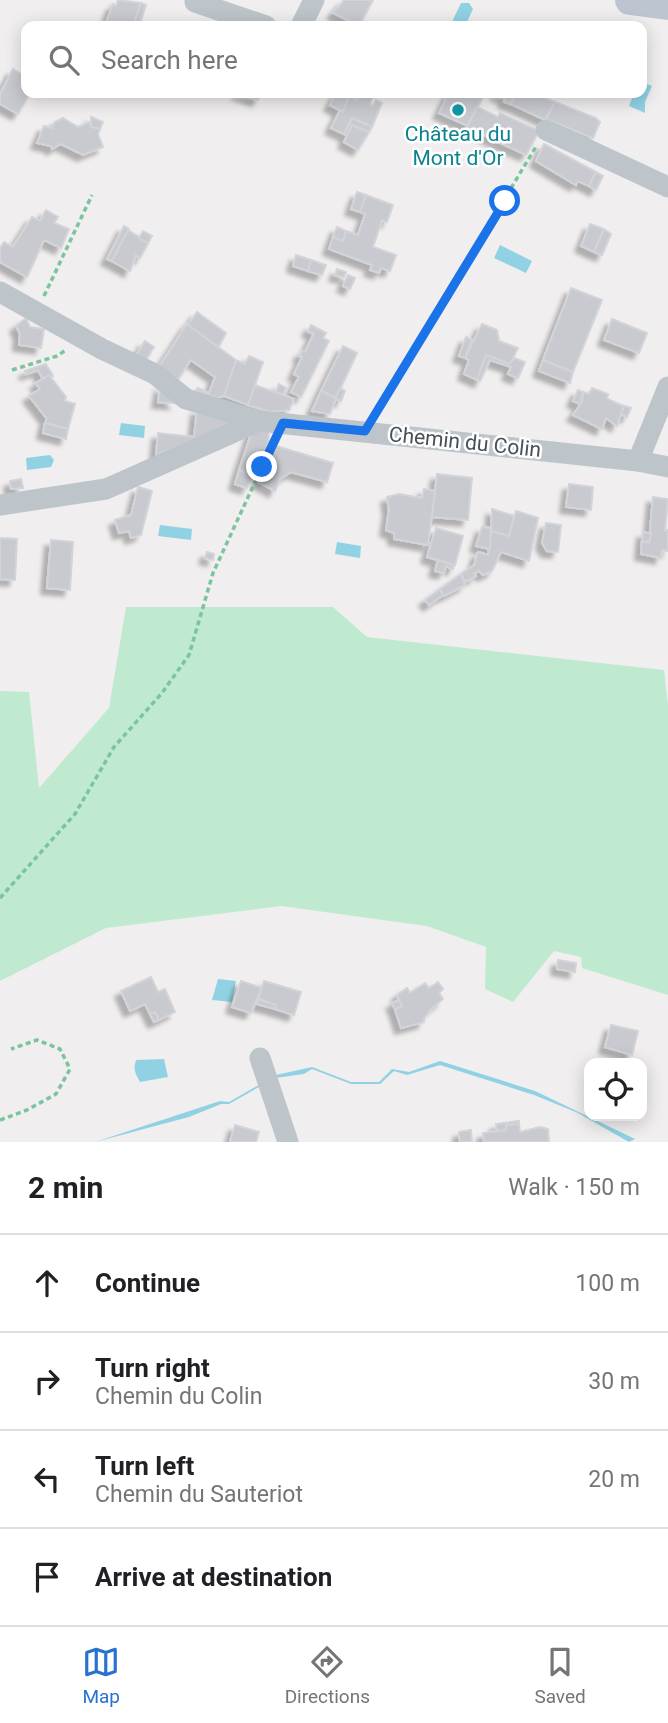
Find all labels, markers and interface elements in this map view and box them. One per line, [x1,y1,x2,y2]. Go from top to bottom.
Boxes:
search box [21,21,647,98]
icon: search [45,41,83,79]
text: Search here [101,45,238,75]
marker: Château du Mont d'Or [450,102,466,118]
place label: Château du Mont d'Or [405,122,511,170]
route start [489,185,520,216]
street label: Chemin du Colin [388,422,542,462]
route end [246,451,277,482]
map controls [584,1058,647,1121]
button: locate [584,1058,647,1121]
text: 2 min [28,1170,103,1205]
text: Walk · 150 m [508,1174,640,1201]
icon: ahead [28,1264,66,1302]
text: Continue [95,1268,200,1298]
text: 100 m [575,1270,640,1297]
text: Turn right [95,1353,210,1383]
icon: right [28,1362,66,1400]
text: 30 m [588,1368,640,1395]
text: Chemin du Colin [95,1383,262,1410]
text: Turn left [95,1451,194,1481]
icon: left [28,1460,66,1498]
text: 20 m [588,1466,640,1493]
text: Chemin du Sauteriot [95,1481,303,1508]
icon: arrive [28,1558,66,1596]
text: Arrive at destination [95,1562,332,1592]
tab: Map [82,1643,120,1708]
tab: Directions [285,1643,370,1708]
tab: Saved [534,1643,586,1708]

